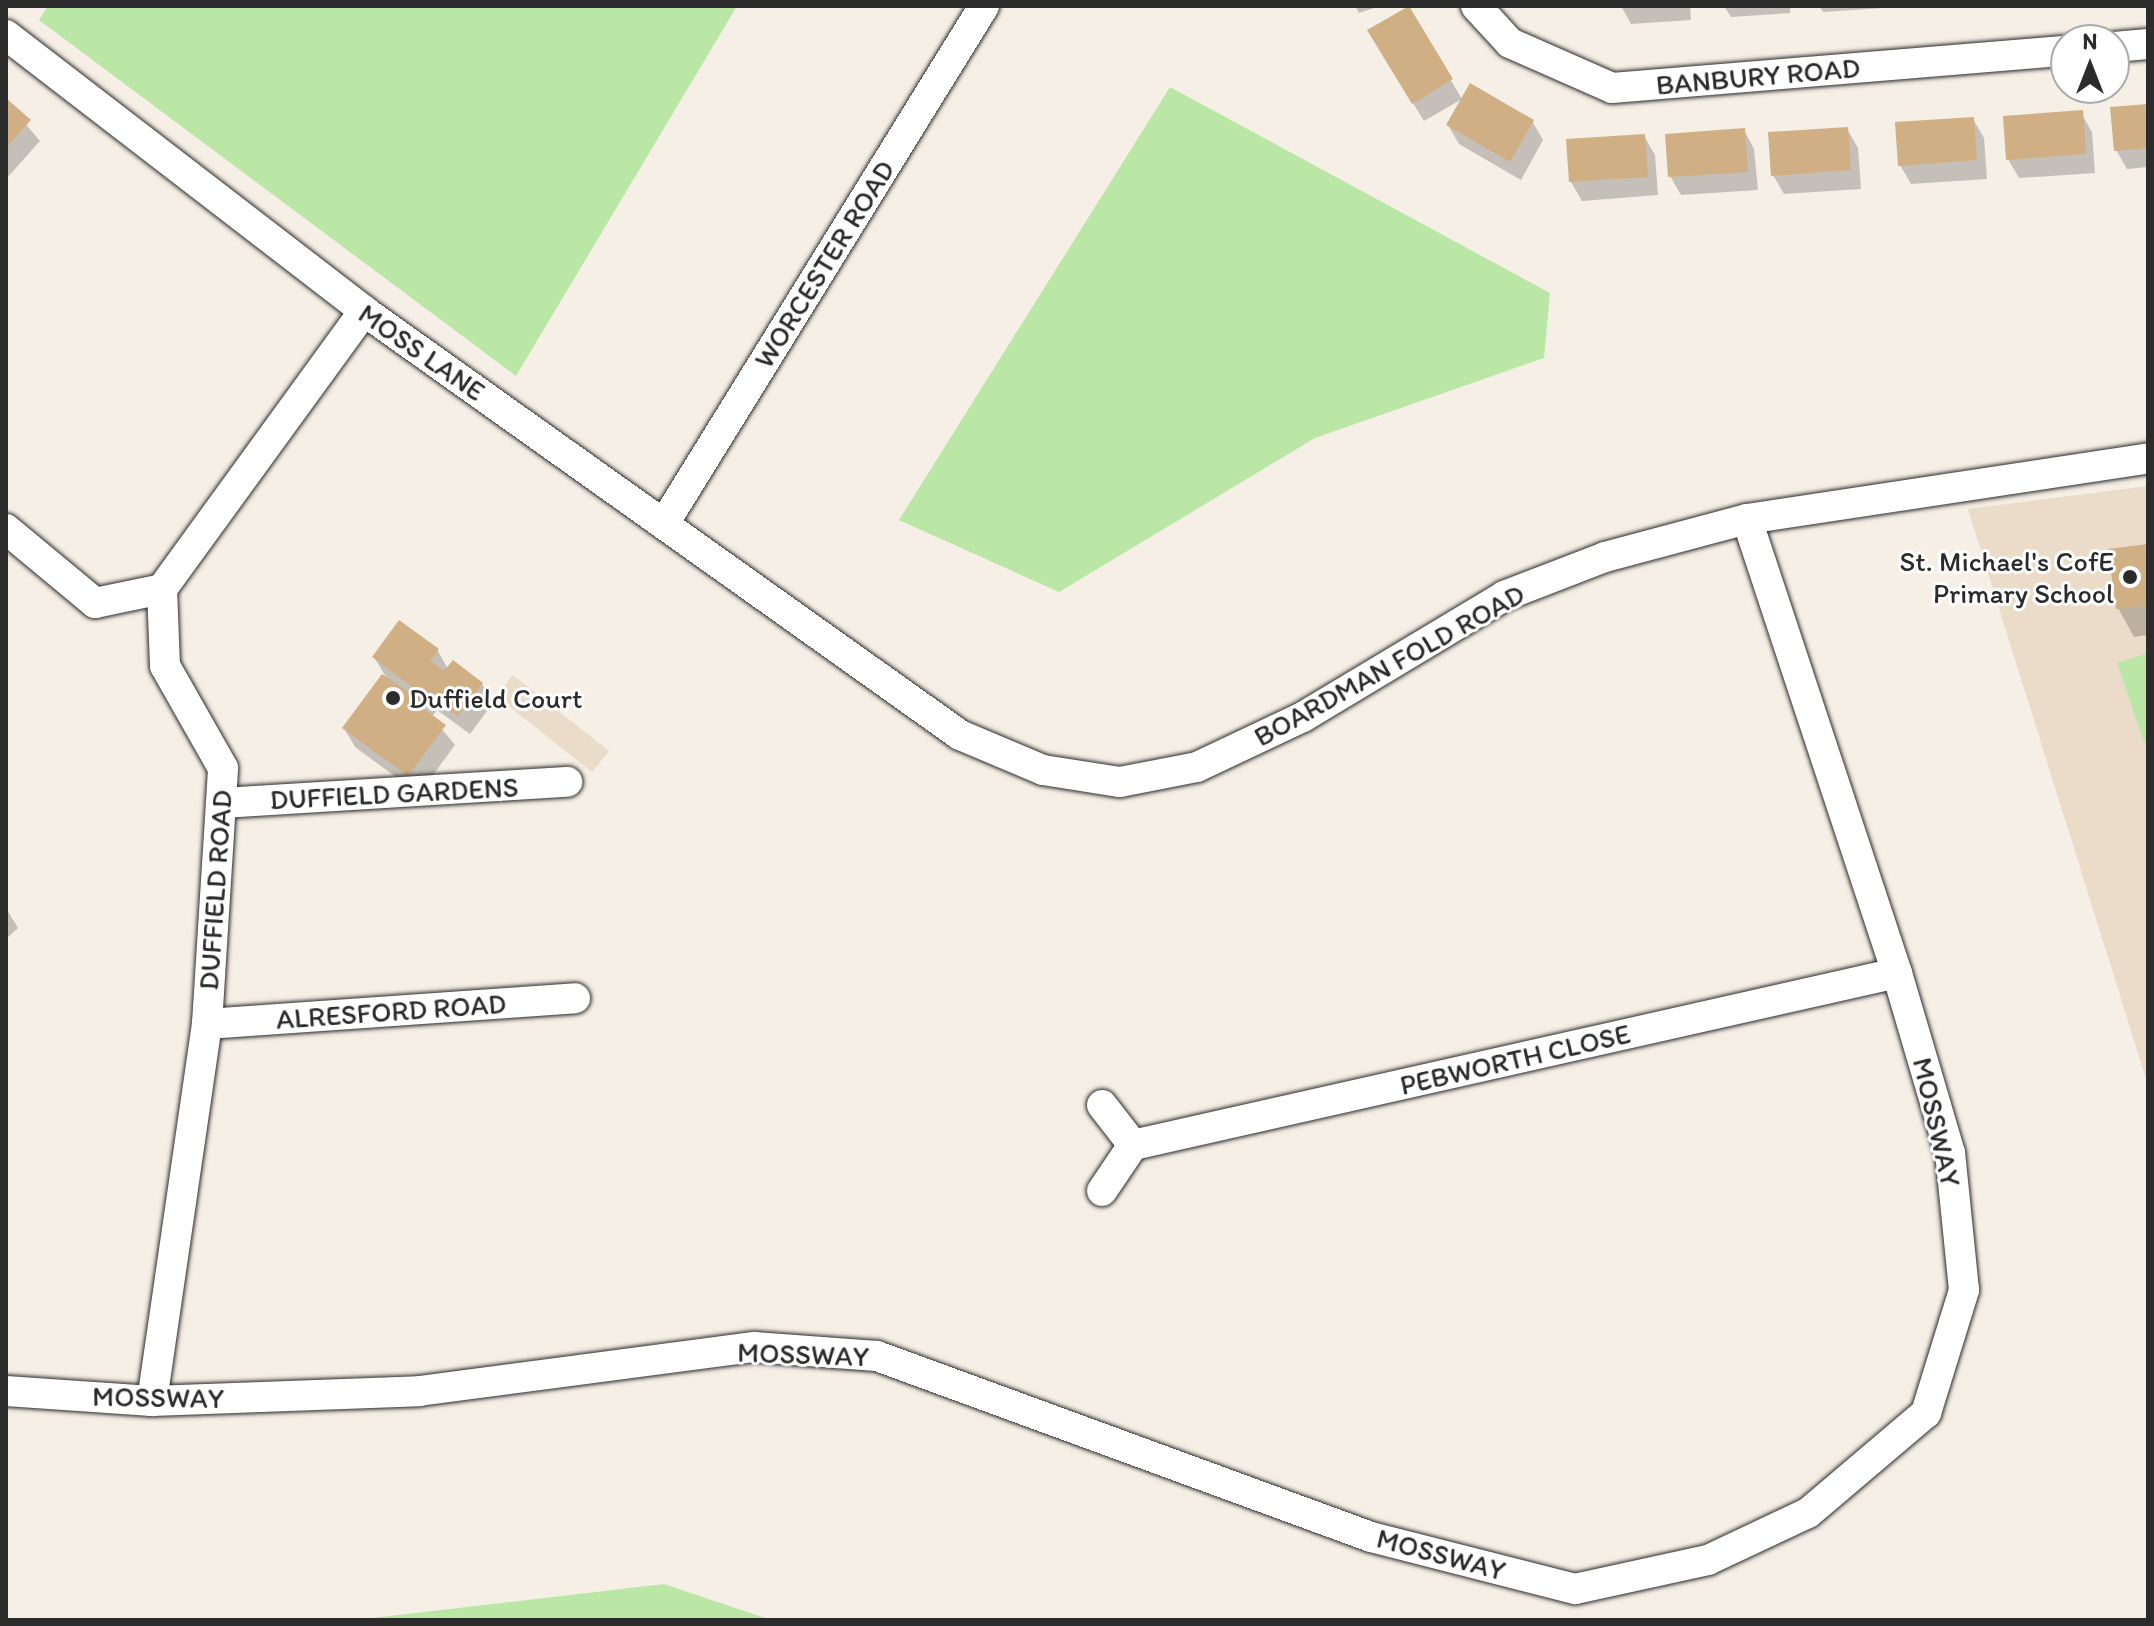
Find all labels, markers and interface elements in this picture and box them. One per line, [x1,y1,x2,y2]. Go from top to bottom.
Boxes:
north arrow [2050,24,2130,104]
text: N [2083,28,2097,55]
street label: BANBURY ROAD [1655,50,1861,102]
street label: WORCESTER ROAD [747,154,901,374]
street label: MOSS LANE [352,296,492,408]
place label: St. Michael's CofE Primary School [1900,544,2114,610]
marker: St. Michael's CofE Primary School [2121,568,2139,586]
street label: BOARDMAN FOLD ROAD [1248,577,1530,753]
place label: Duffield Court [409,681,582,715]
marker: Duffield Court [384,689,402,707]
street label: DUFFIELD GARDENS [268,770,520,816]
street label: DUFFIELD ROAD [191,789,239,991]
street label: ALRESFORD ROAD [275,986,507,1036]
street label: PEBWORTH CLOSE [1397,1016,1633,1102]
street label: MOSSWAY [1906,1054,1968,1190]
street label: MOSSWAY [737,1335,869,1373]
street label: MOSSWAY [92,1379,224,1415]
street label: MOSSWAY [1373,1521,1509,1587]

